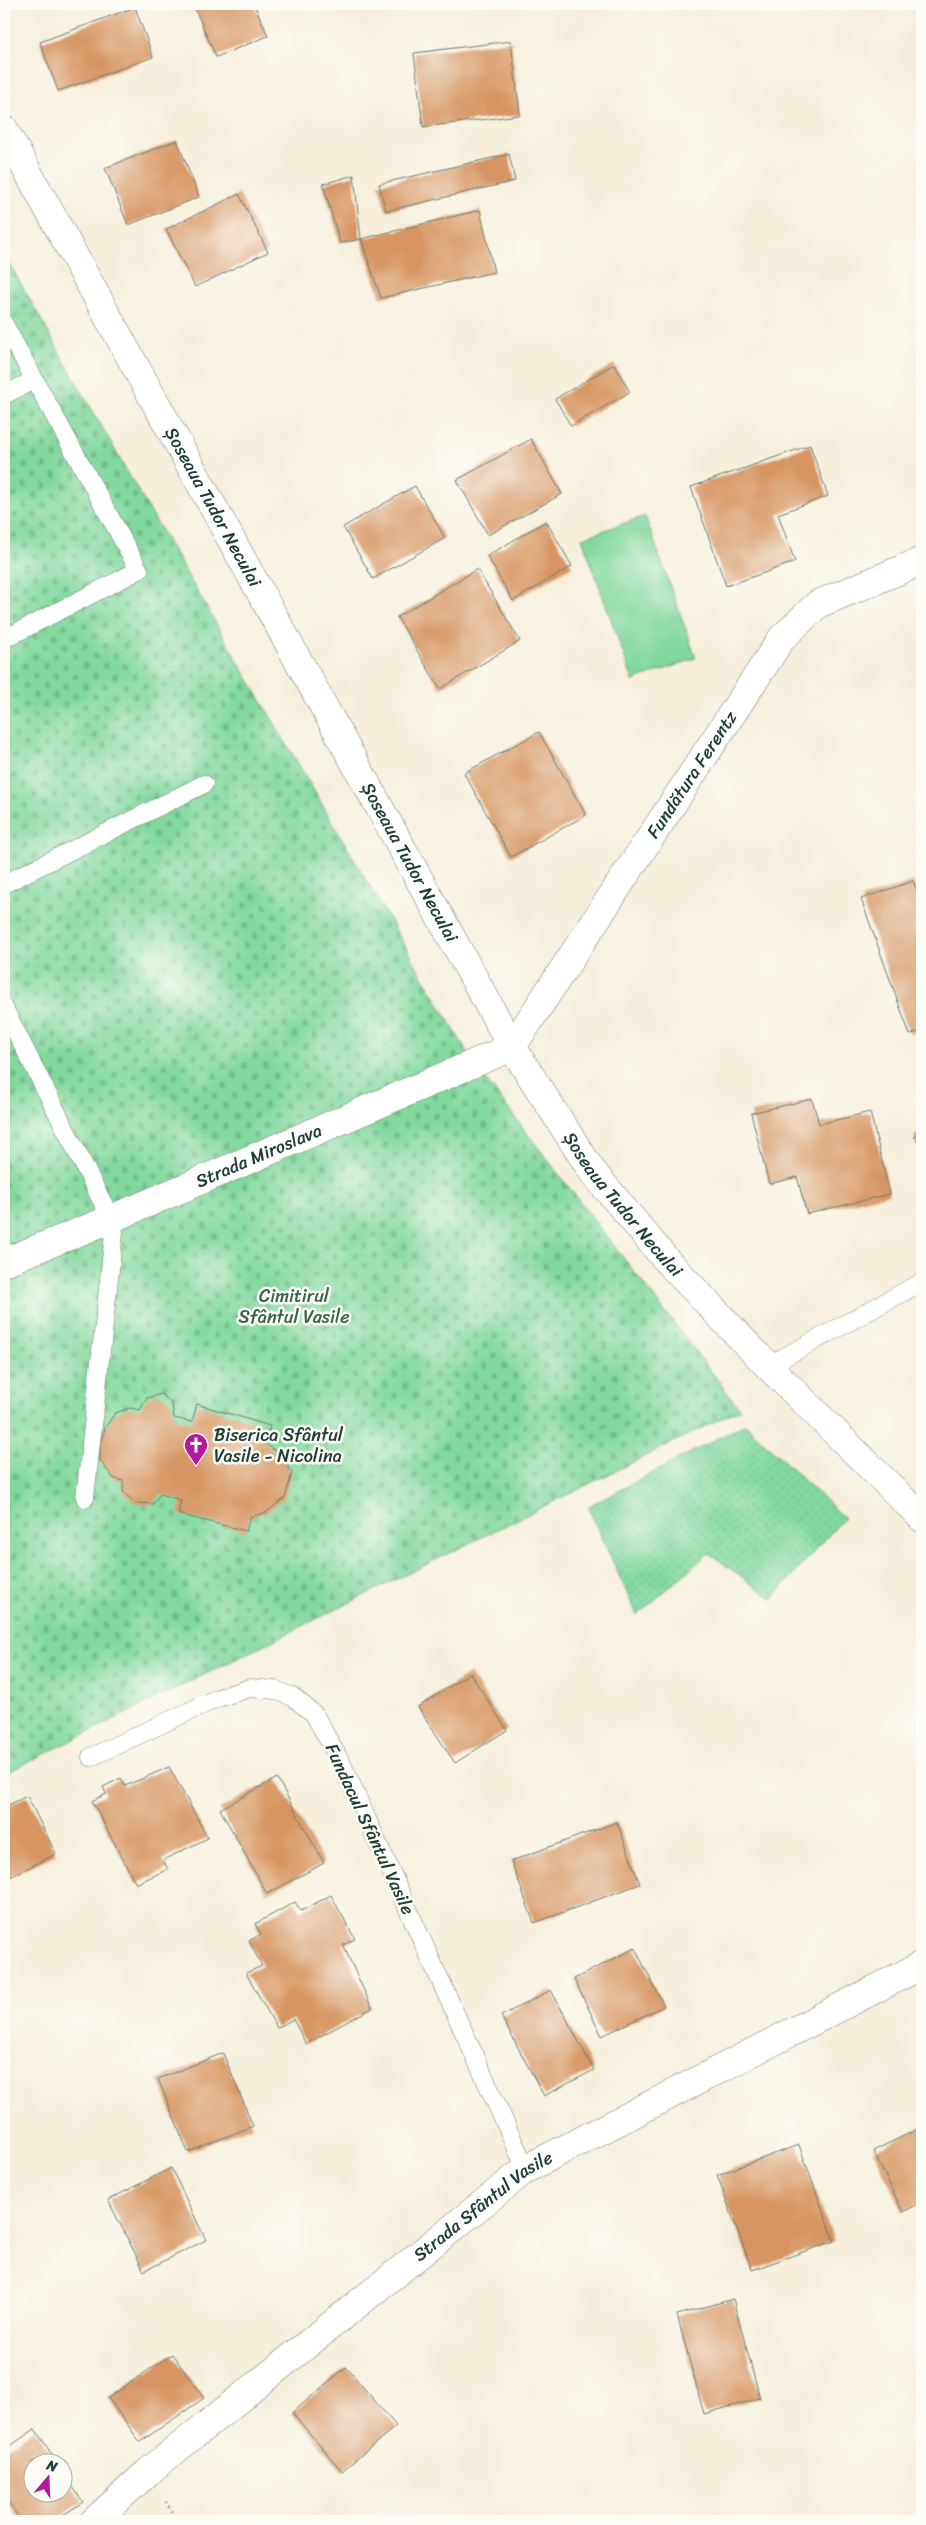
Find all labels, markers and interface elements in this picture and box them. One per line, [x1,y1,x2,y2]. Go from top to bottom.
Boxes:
street label: Șoseaua Tudor Neculai [156,421,271,594]
street label: Fundătura Ferentz [638,704,746,845]
street label: Șoseaua Tudor Neculai [352,776,468,949]
street label: Strada Miroslava [190,1114,327,1197]
street label: Șoseaua Tudor Neculai [555,1125,691,1285]
park label: Cimitirul Sfântul Vasile [239,1280,349,1333]
place label: Biserica Sfântul Vasile - Nicolina [214,1419,344,1472]
church icon: Biserica Sfântul Vasile - Nicolina [183,1432,209,1466]
street label: Fundacul Sfântul Vasile [316,1738,424,1920]
street label: Strada Sfântul Vasile [406,2142,559,2270]
north arrow [22,2452,72,2502]
text: N [42,2452,61,2480]

